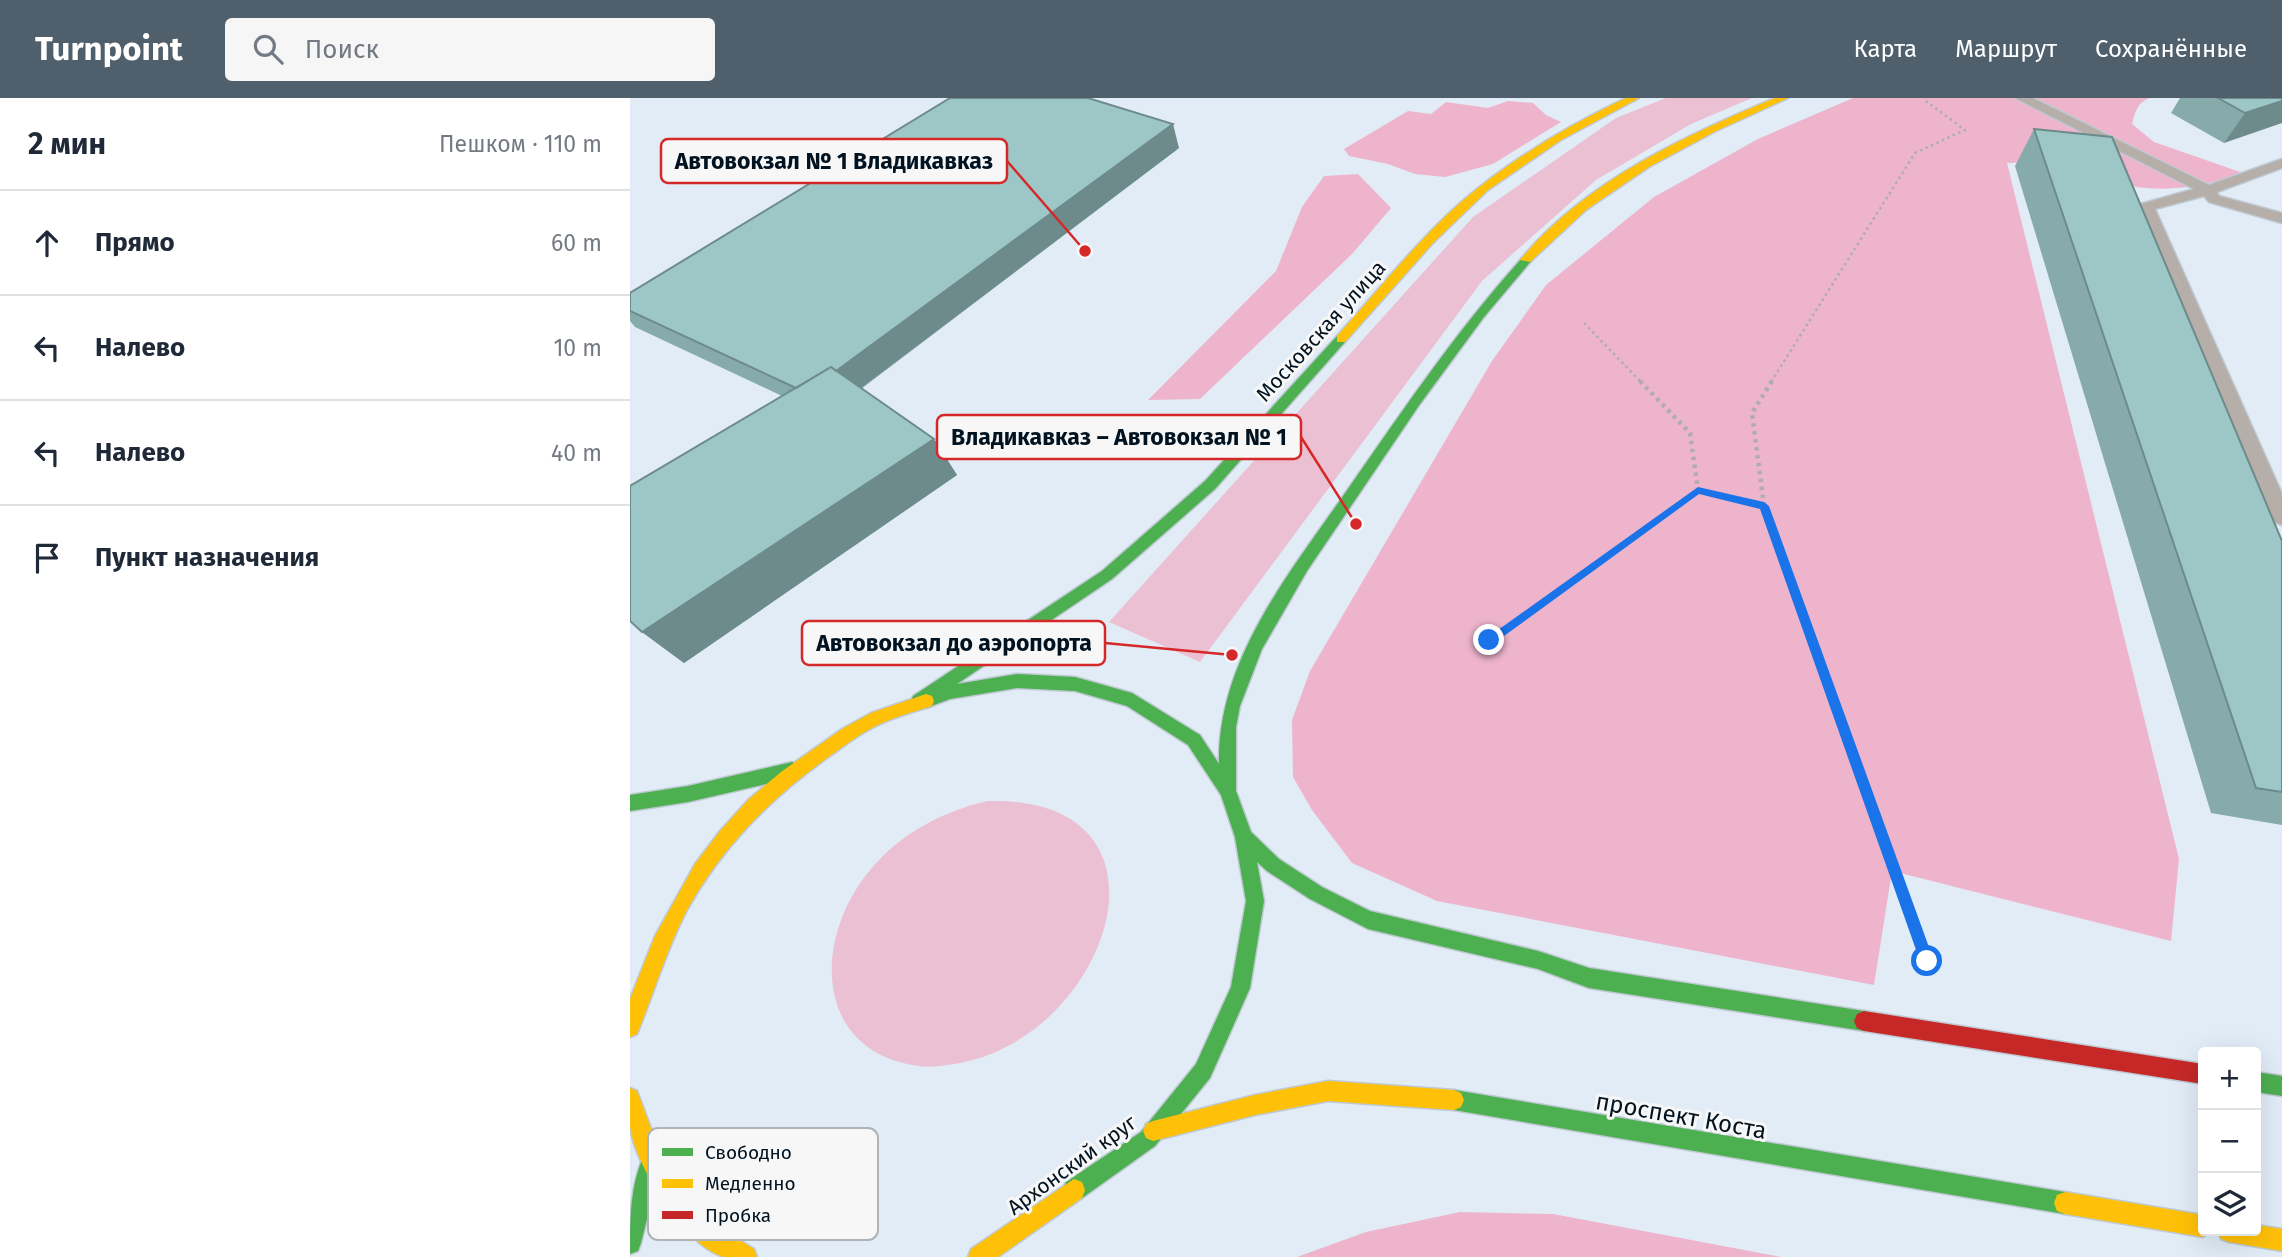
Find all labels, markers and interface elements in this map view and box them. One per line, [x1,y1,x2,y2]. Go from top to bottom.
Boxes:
search box [225,18,715,81]
text: Turnpoint [35,29,183,69]
icon: search [249,30,287,68]
text: Поиск [305,34,379,65]
text: Карта [1854,35,1917,63]
text: Маршрут [1955,35,2057,63]
text: Сохранённые [2095,35,2247,63]
text: 2 мин [28,126,106,162]
text: Пешком · 110 m [439,130,602,158]
callout: Автовокзал № 1 Владикавказ [661,139,1007,183]
text: Автовокзал № 1 Владикавказ [674,147,993,175]
icon: ahead [28,224,66,262]
text: Прямо [95,227,175,258]
text: 60 m [551,229,602,257]
street label: Московская улица [1251,255,1391,407]
icon: left [28,329,66,367]
text: Налево [95,332,185,363]
text: 10 m [553,334,602,362]
callout: Владикавказ – Автовокзал № 1 [937,415,1301,459]
text: Владикавказ – Автовокзал № 1 [951,423,1287,451]
icon: left [28,434,66,472]
text: Налево [95,437,185,468]
text: 40 m [551,439,602,467]
icon: arrive [28,539,66,577]
text: Пункт назначения [95,542,319,573]
callout: Автовокзал до аэропорта [802,621,1105,665]
route end [1473,624,1504,655]
text: Автовокзал до аэропорта [815,629,1092,657]
route start [1911,945,1942,976]
map controls [2198,1047,2261,1236]
button: + [2198,1047,2261,1110]
street label: проспект Коста [1593,1087,1769,1145]
street label: Архонский круг [1002,1109,1142,1221]
button: − [2198,1110,2261,1173]
legend [648,1128,878,1240]
text: Свободно [705,1141,792,1164]
text: Медленно [705,1172,796,1195]
button: layers [2198,1173,2261,1236]
text: Пробка [705,1204,771,1227]

